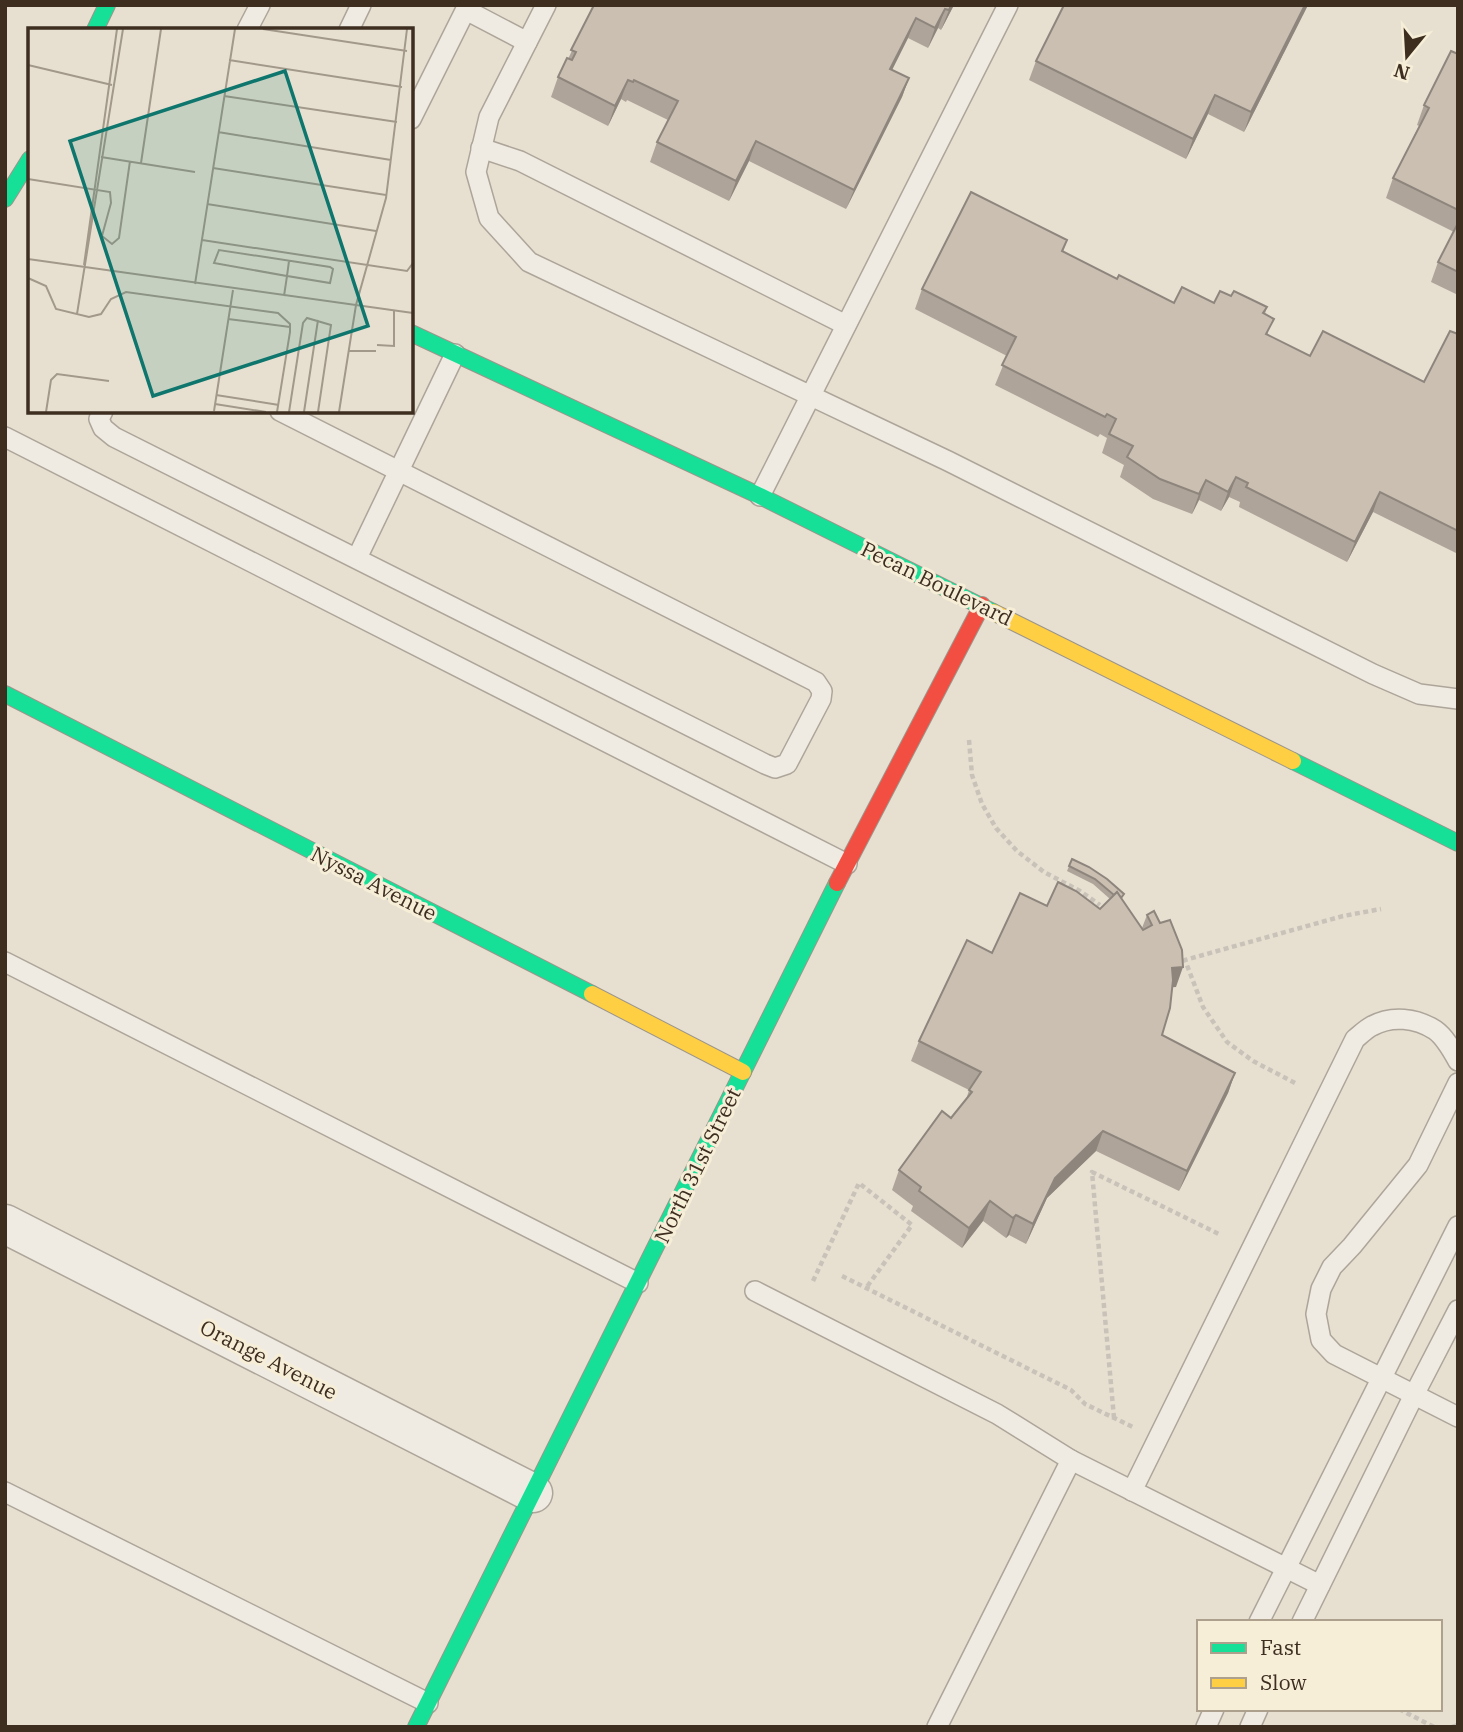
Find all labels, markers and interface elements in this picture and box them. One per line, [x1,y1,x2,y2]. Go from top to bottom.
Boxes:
north arrow [1372,21,1442,91]
inset map [28,28,413,413]
text: N [1391,58,1413,86]
street label: Pecan Boulevard [857,534,1018,632]
street label: Nyssa Avenue [306,839,442,927]
street label: North 31st Street [647,1083,747,1247]
street label: Orange Avenue [196,1312,342,1406]
legend [1197,1620,1442,1711]
text: Fast [1260,1633,1301,1661]
text: Slow [1260,1668,1307,1696]

